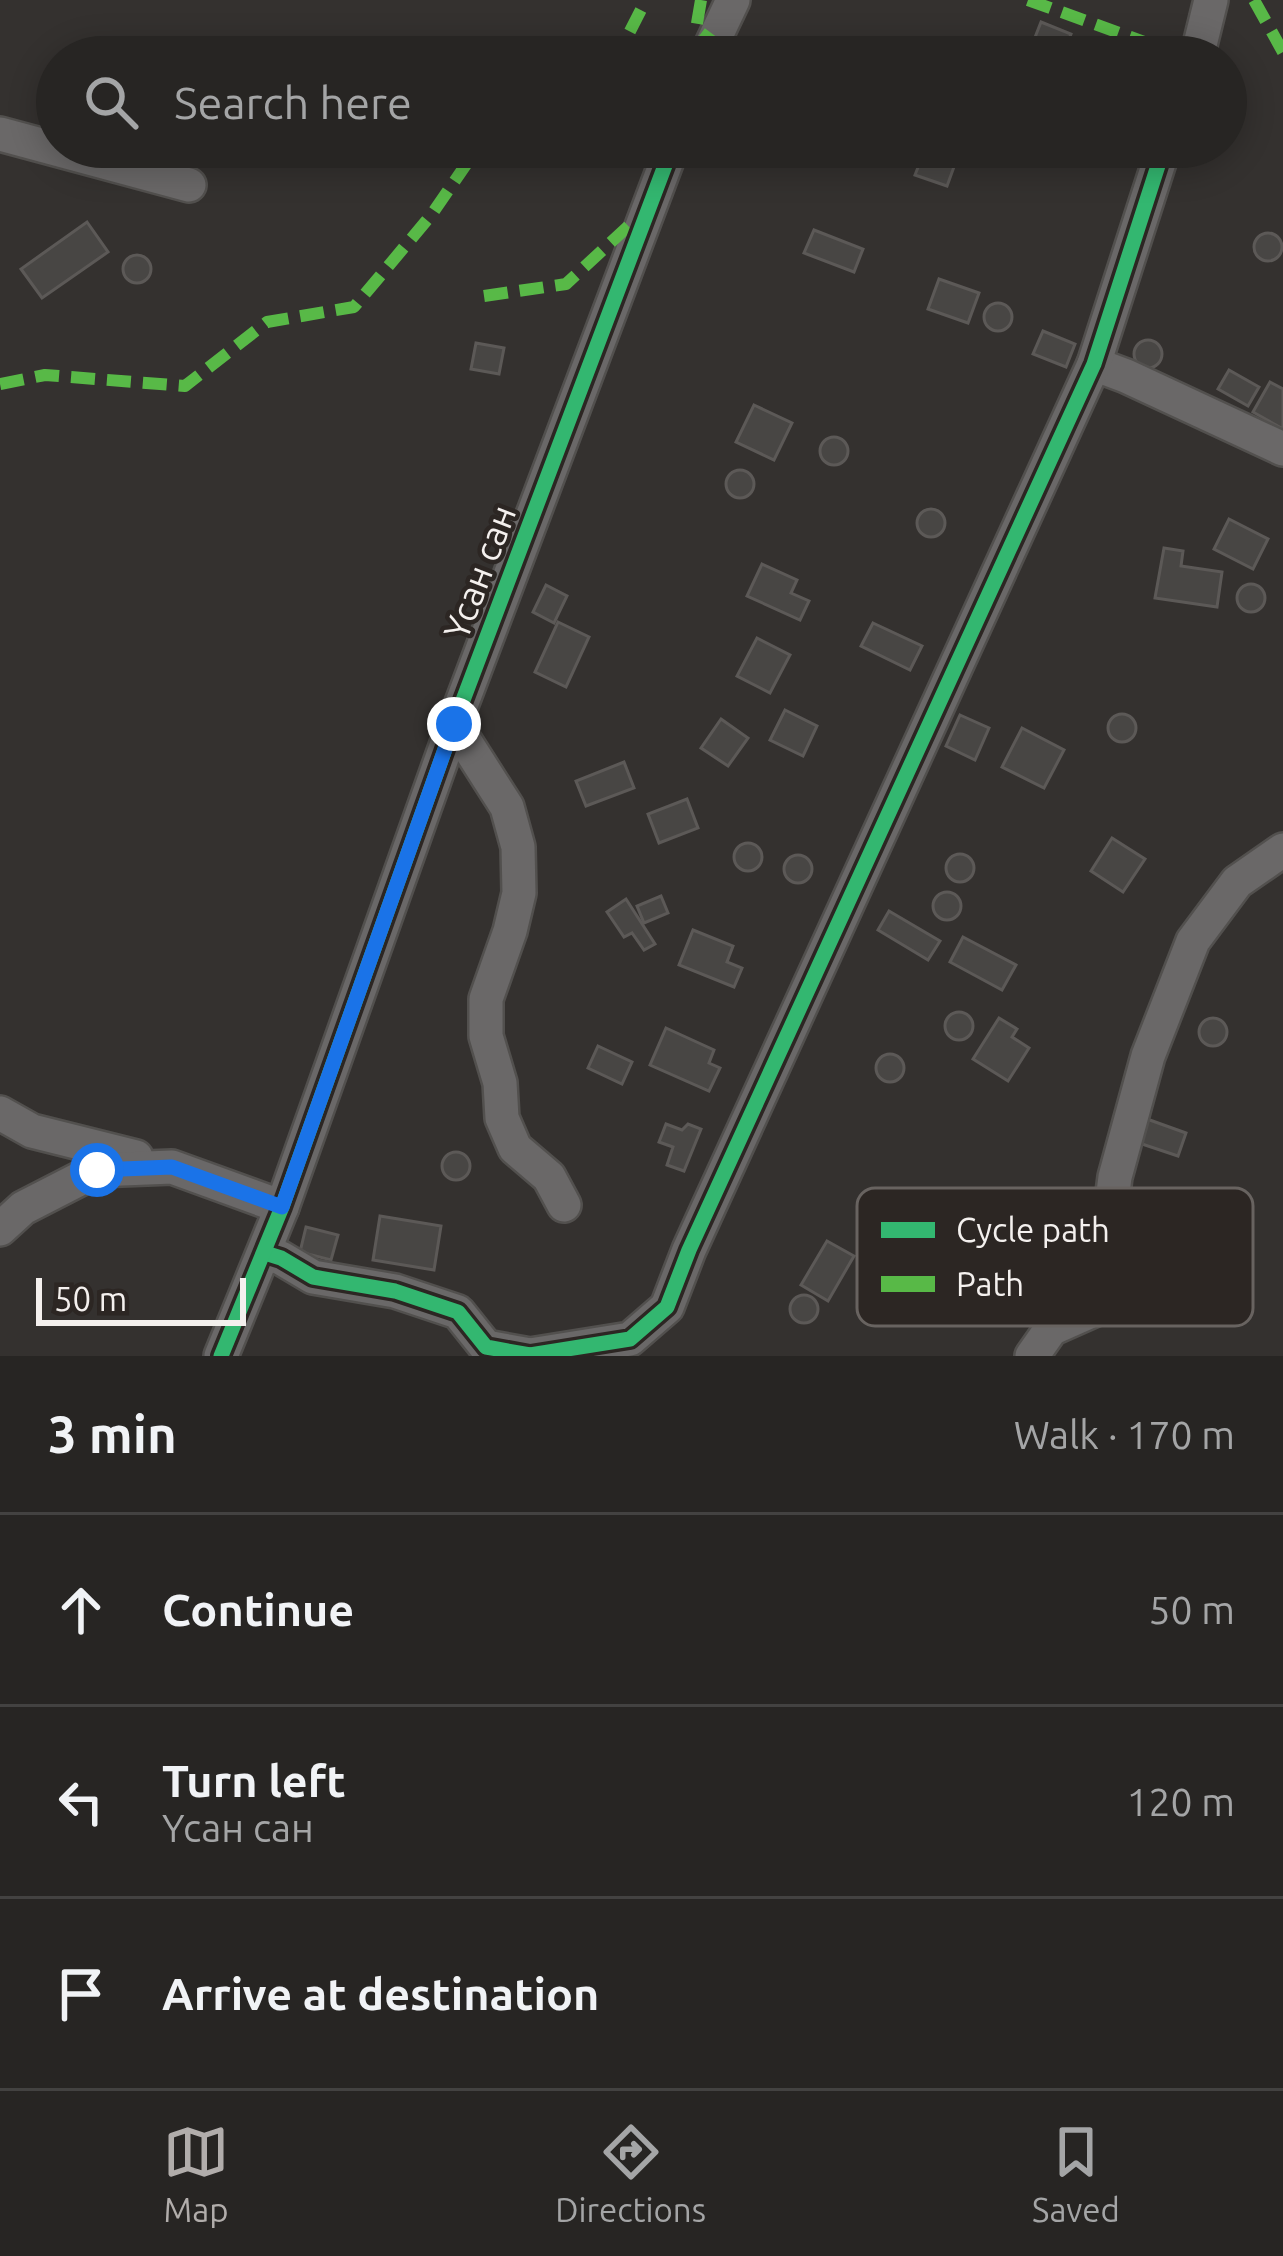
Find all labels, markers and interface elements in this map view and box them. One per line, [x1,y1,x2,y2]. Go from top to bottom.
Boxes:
search box [36,36,1247,168]
icon: search [78,69,144,135]
text: Search here [174,77,412,128]
street label: Үсан сан [435,499,523,645]
route end [427,697,481,751]
route start [70,1143,124,1197]
legend [857,1188,1253,1326]
text: Cycle path [956,1211,1110,1248]
text: Path [956,1265,1024,1302]
scale bar [36,1272,246,1325]
text: 50 m [54,1280,127,1317]
text: 3 min [48,1405,177,1463]
text: Walk · 170 m [1014,1413,1235,1456]
icon: ahead [48,1577,114,1643]
text: Continue [162,1584,354,1635]
text: 50 m [1148,1588,1235,1631]
text: Turn left [162,1755,346,1806]
icon: left [48,1769,114,1835]
text: 120 m [1126,1780,1235,1823]
text: Үсан сан [162,1806,314,1849]
icon: arrive [48,1961,114,2027]
text: Arrive at destination [162,1968,599,2019]
tab: Map [163,2119,229,2228]
tab: Directions [555,2119,706,2228]
tab: Saved [1032,2119,1120,2228]

